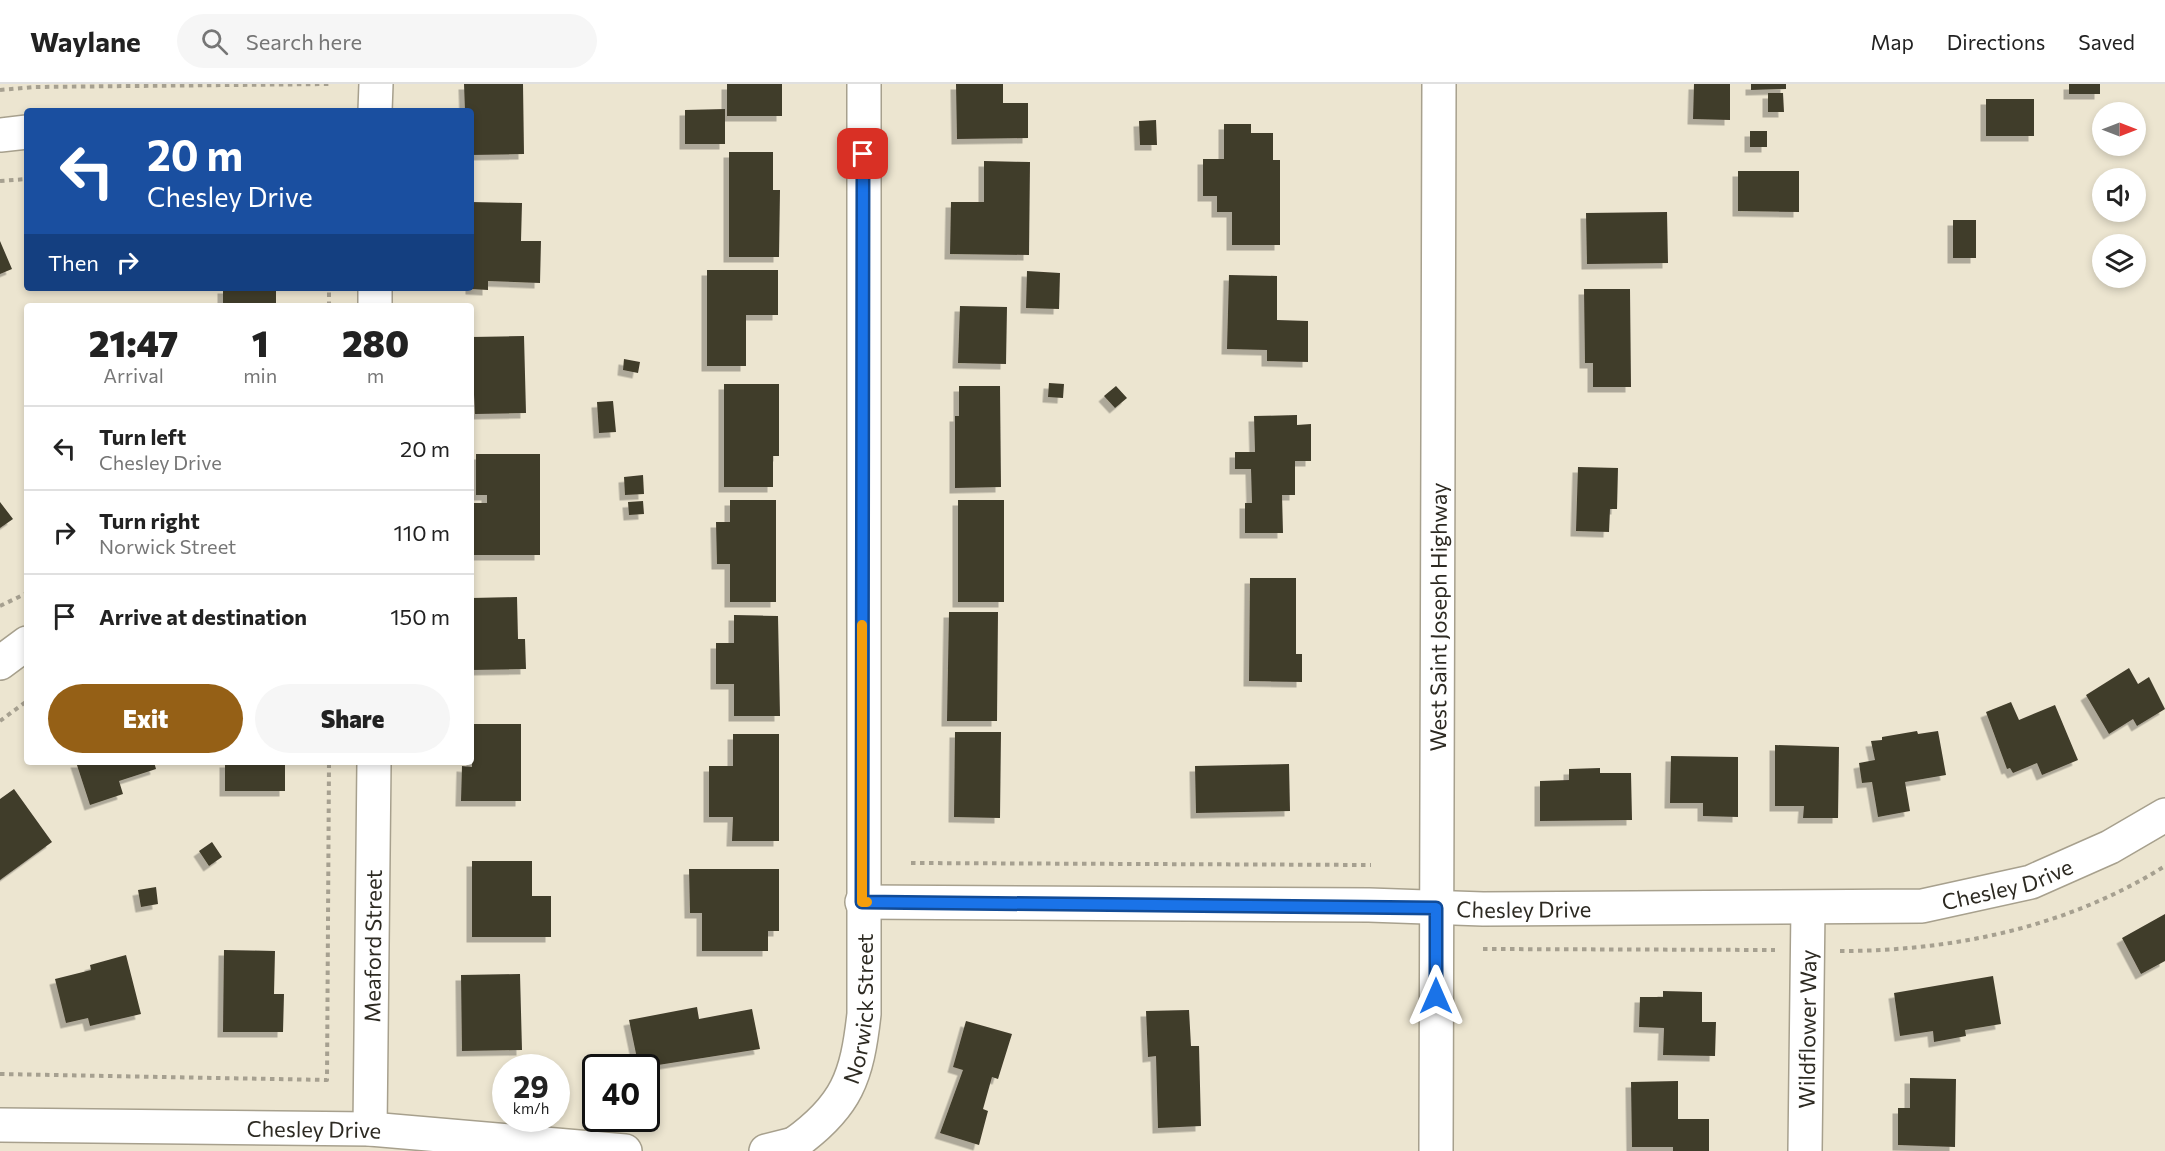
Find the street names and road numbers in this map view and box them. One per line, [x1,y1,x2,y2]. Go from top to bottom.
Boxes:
street label: West Saint Joseph Highway [1424,482,1451,752]
street label: Chesley Drive [1939,852,2077,915]
street label: Meaford Street [358,869,386,1023]
street label: Chesley Drive [1456,895,1592,923]
street label: Norwick Street [836,933,878,1087]
street label: Wildflower Way [1792,949,1821,1109]
street label: Chesley Drive [246,1114,383,1143]

